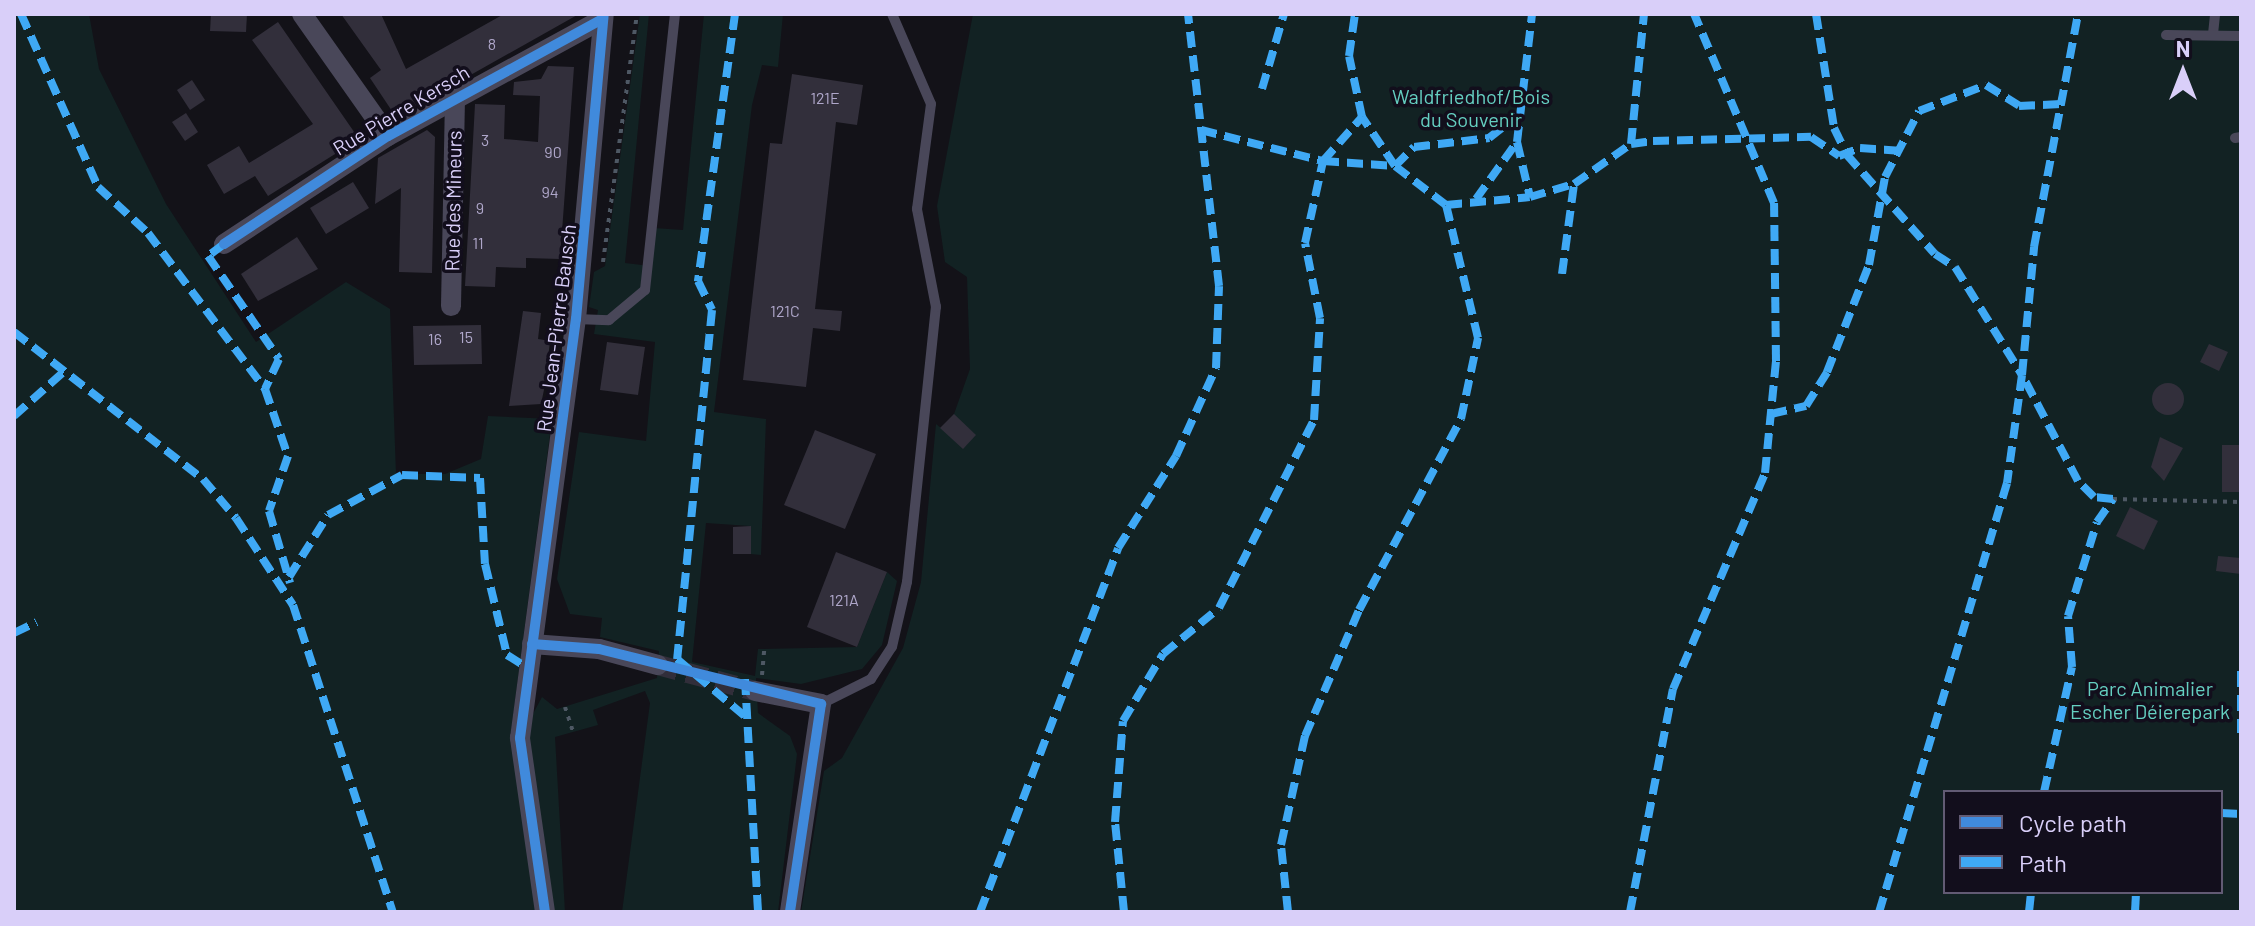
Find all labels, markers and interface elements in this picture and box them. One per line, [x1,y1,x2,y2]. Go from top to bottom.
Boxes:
north arrow [2143,32,2223,112]
house number: 8 [488,34,496,54]
text: N [2176,35,2190,61]
street label: Rue Pierre Kersch [328,60,474,160]
park label: Waldfriedhof/Bois du Souvenir [1392,84,1550,131]
house number: 121E [810,88,840,108]
street label: Rue des Mineurs [440,130,466,272]
house number: 3 [481,130,489,150]
house number: 90 [544,142,562,162]
house number: 94 [541,182,559,202]
house number: 9 [476,198,484,218]
street label: Rue Jean-Pierre Bausch [531,223,581,433]
house number: 11 [472,233,484,253]
house number: 121C [770,301,800,321]
house number: 15 [459,327,473,347]
house number: 16 [428,329,442,349]
house number: 121A [829,590,859,610]
park label: Parc Animalier Escher Déierepark [2070,676,2230,723]
legend [1943,790,2223,894]
text: Cycle path [2019,808,2127,837]
text: Path [2019,848,2067,877]

